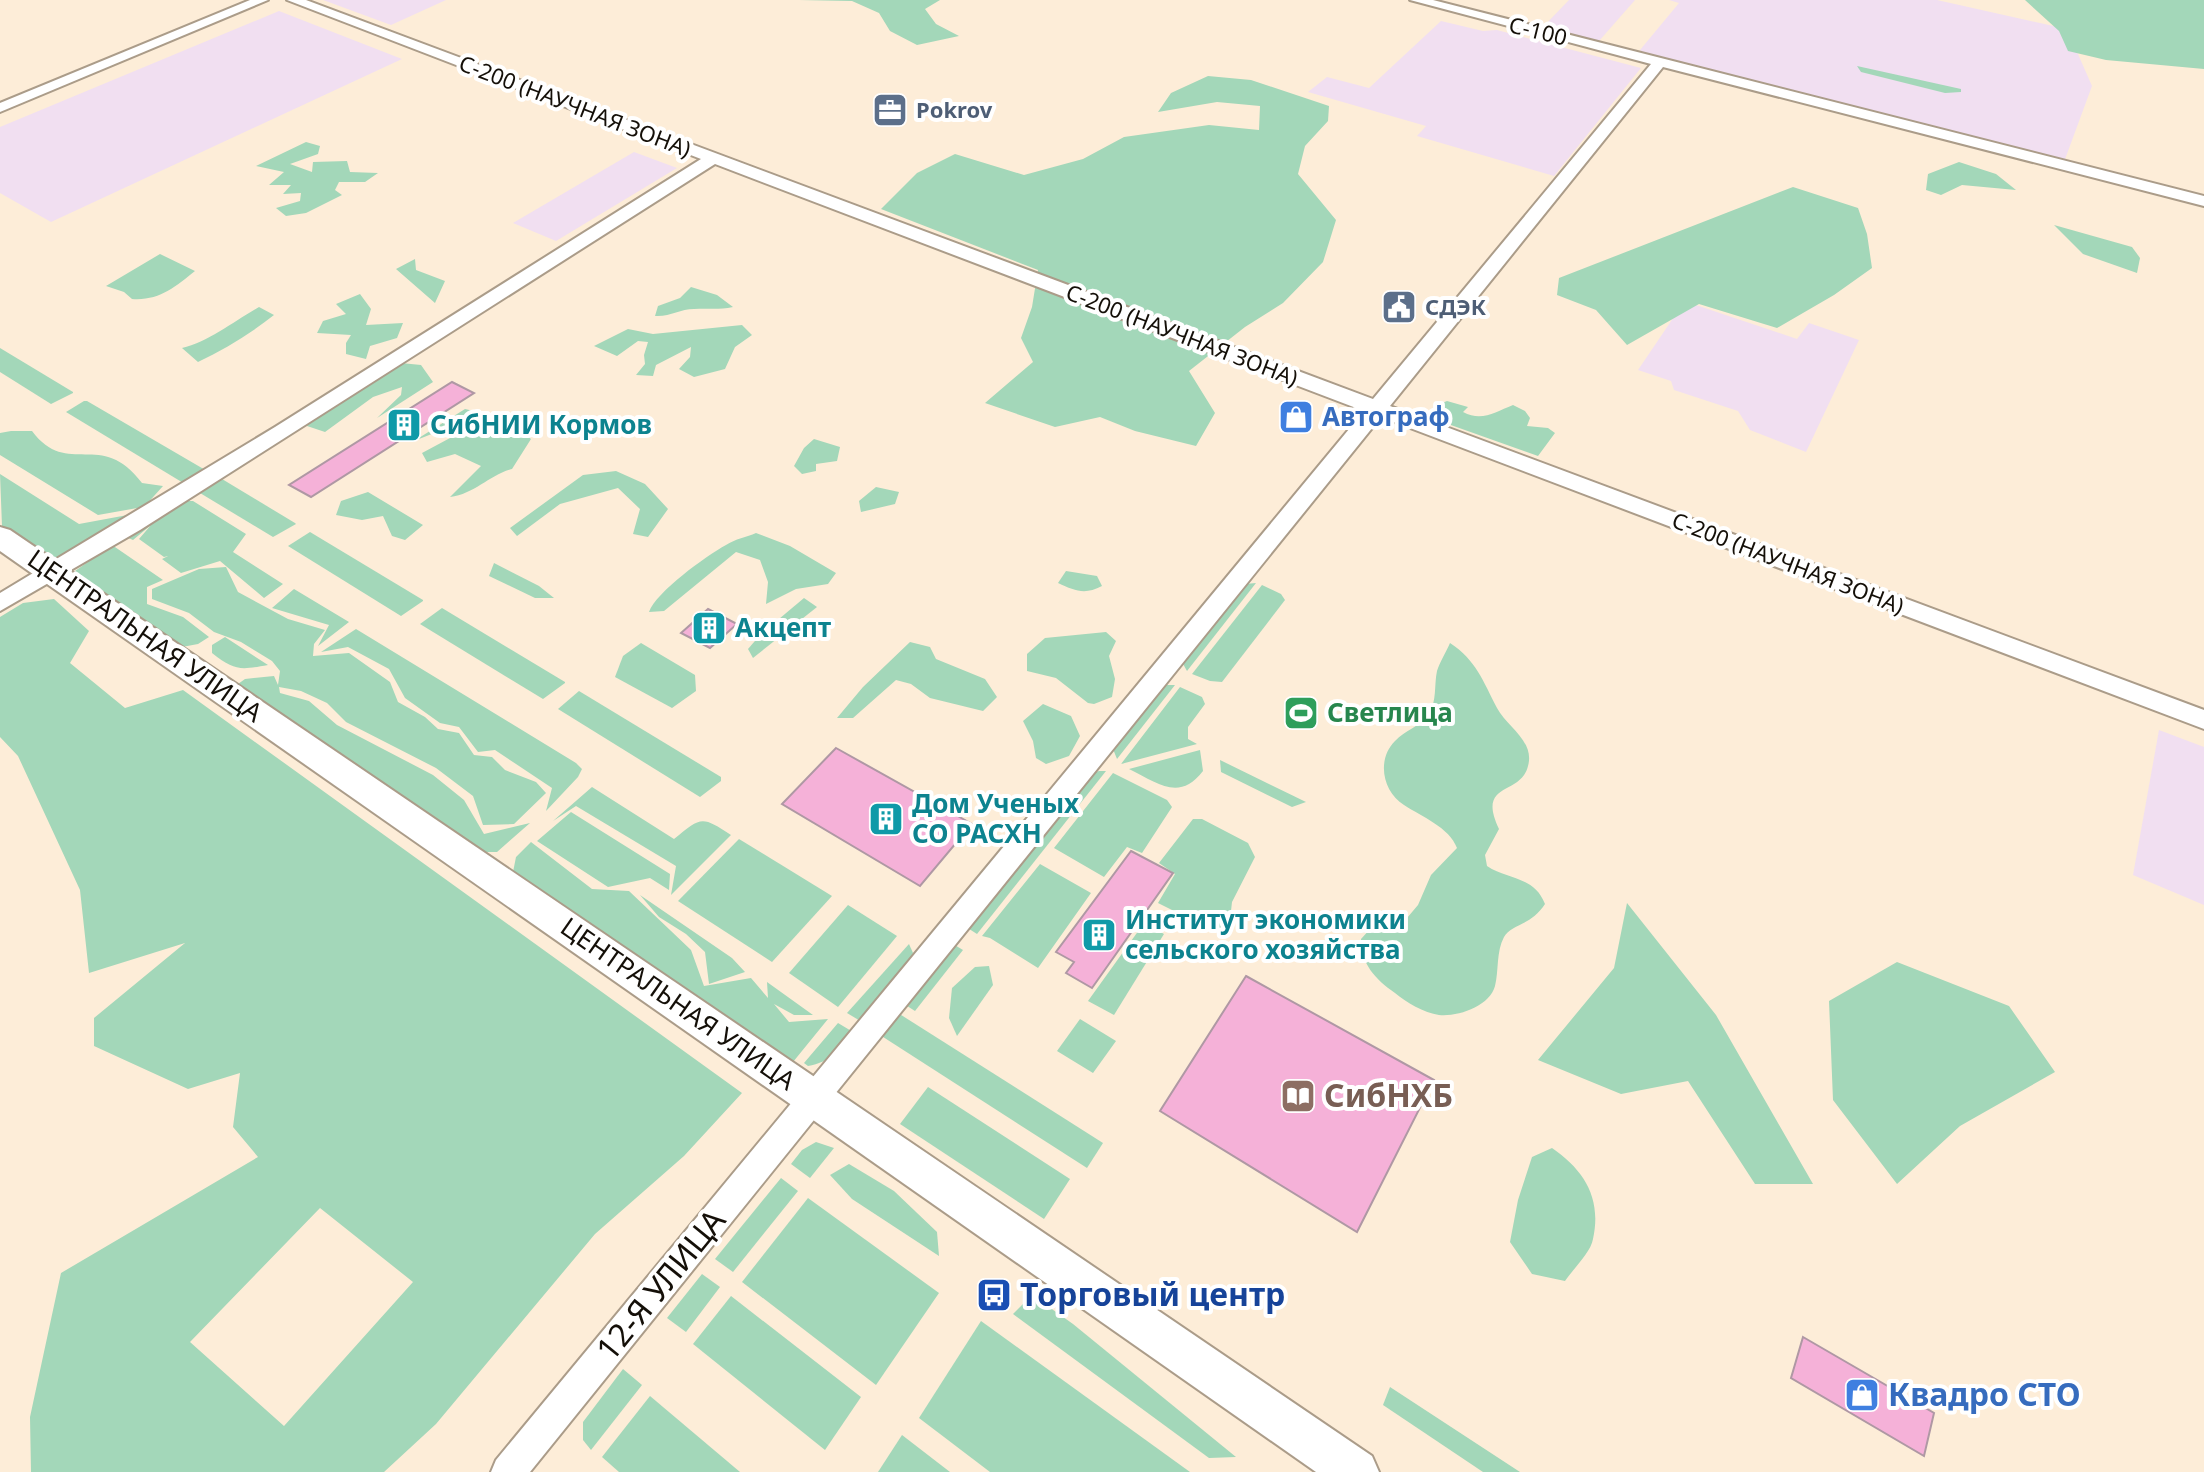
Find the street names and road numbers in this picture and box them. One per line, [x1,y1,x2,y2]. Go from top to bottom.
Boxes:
street label: С-100 [1506,8,1570,52]
street label: С-200 (НАУЧНАЯ ЗОНА) [455,47,696,163]
street label: С-200 (НАУЧНАЯ ЗОНА) [1062,276,1303,392]
street label: С-200 (НАУЧНАЯ ЗОНА) [1668,504,1909,620]
street label: ЦЕНТРАЛЬНАЯ УЛИЦА [21,540,270,730]
street label: ЦЕНТРАЛЬНАЯ УЛИЦА [554,908,803,1098]
street label: 12-Я УЛИЦА [586,1199,735,1369]

